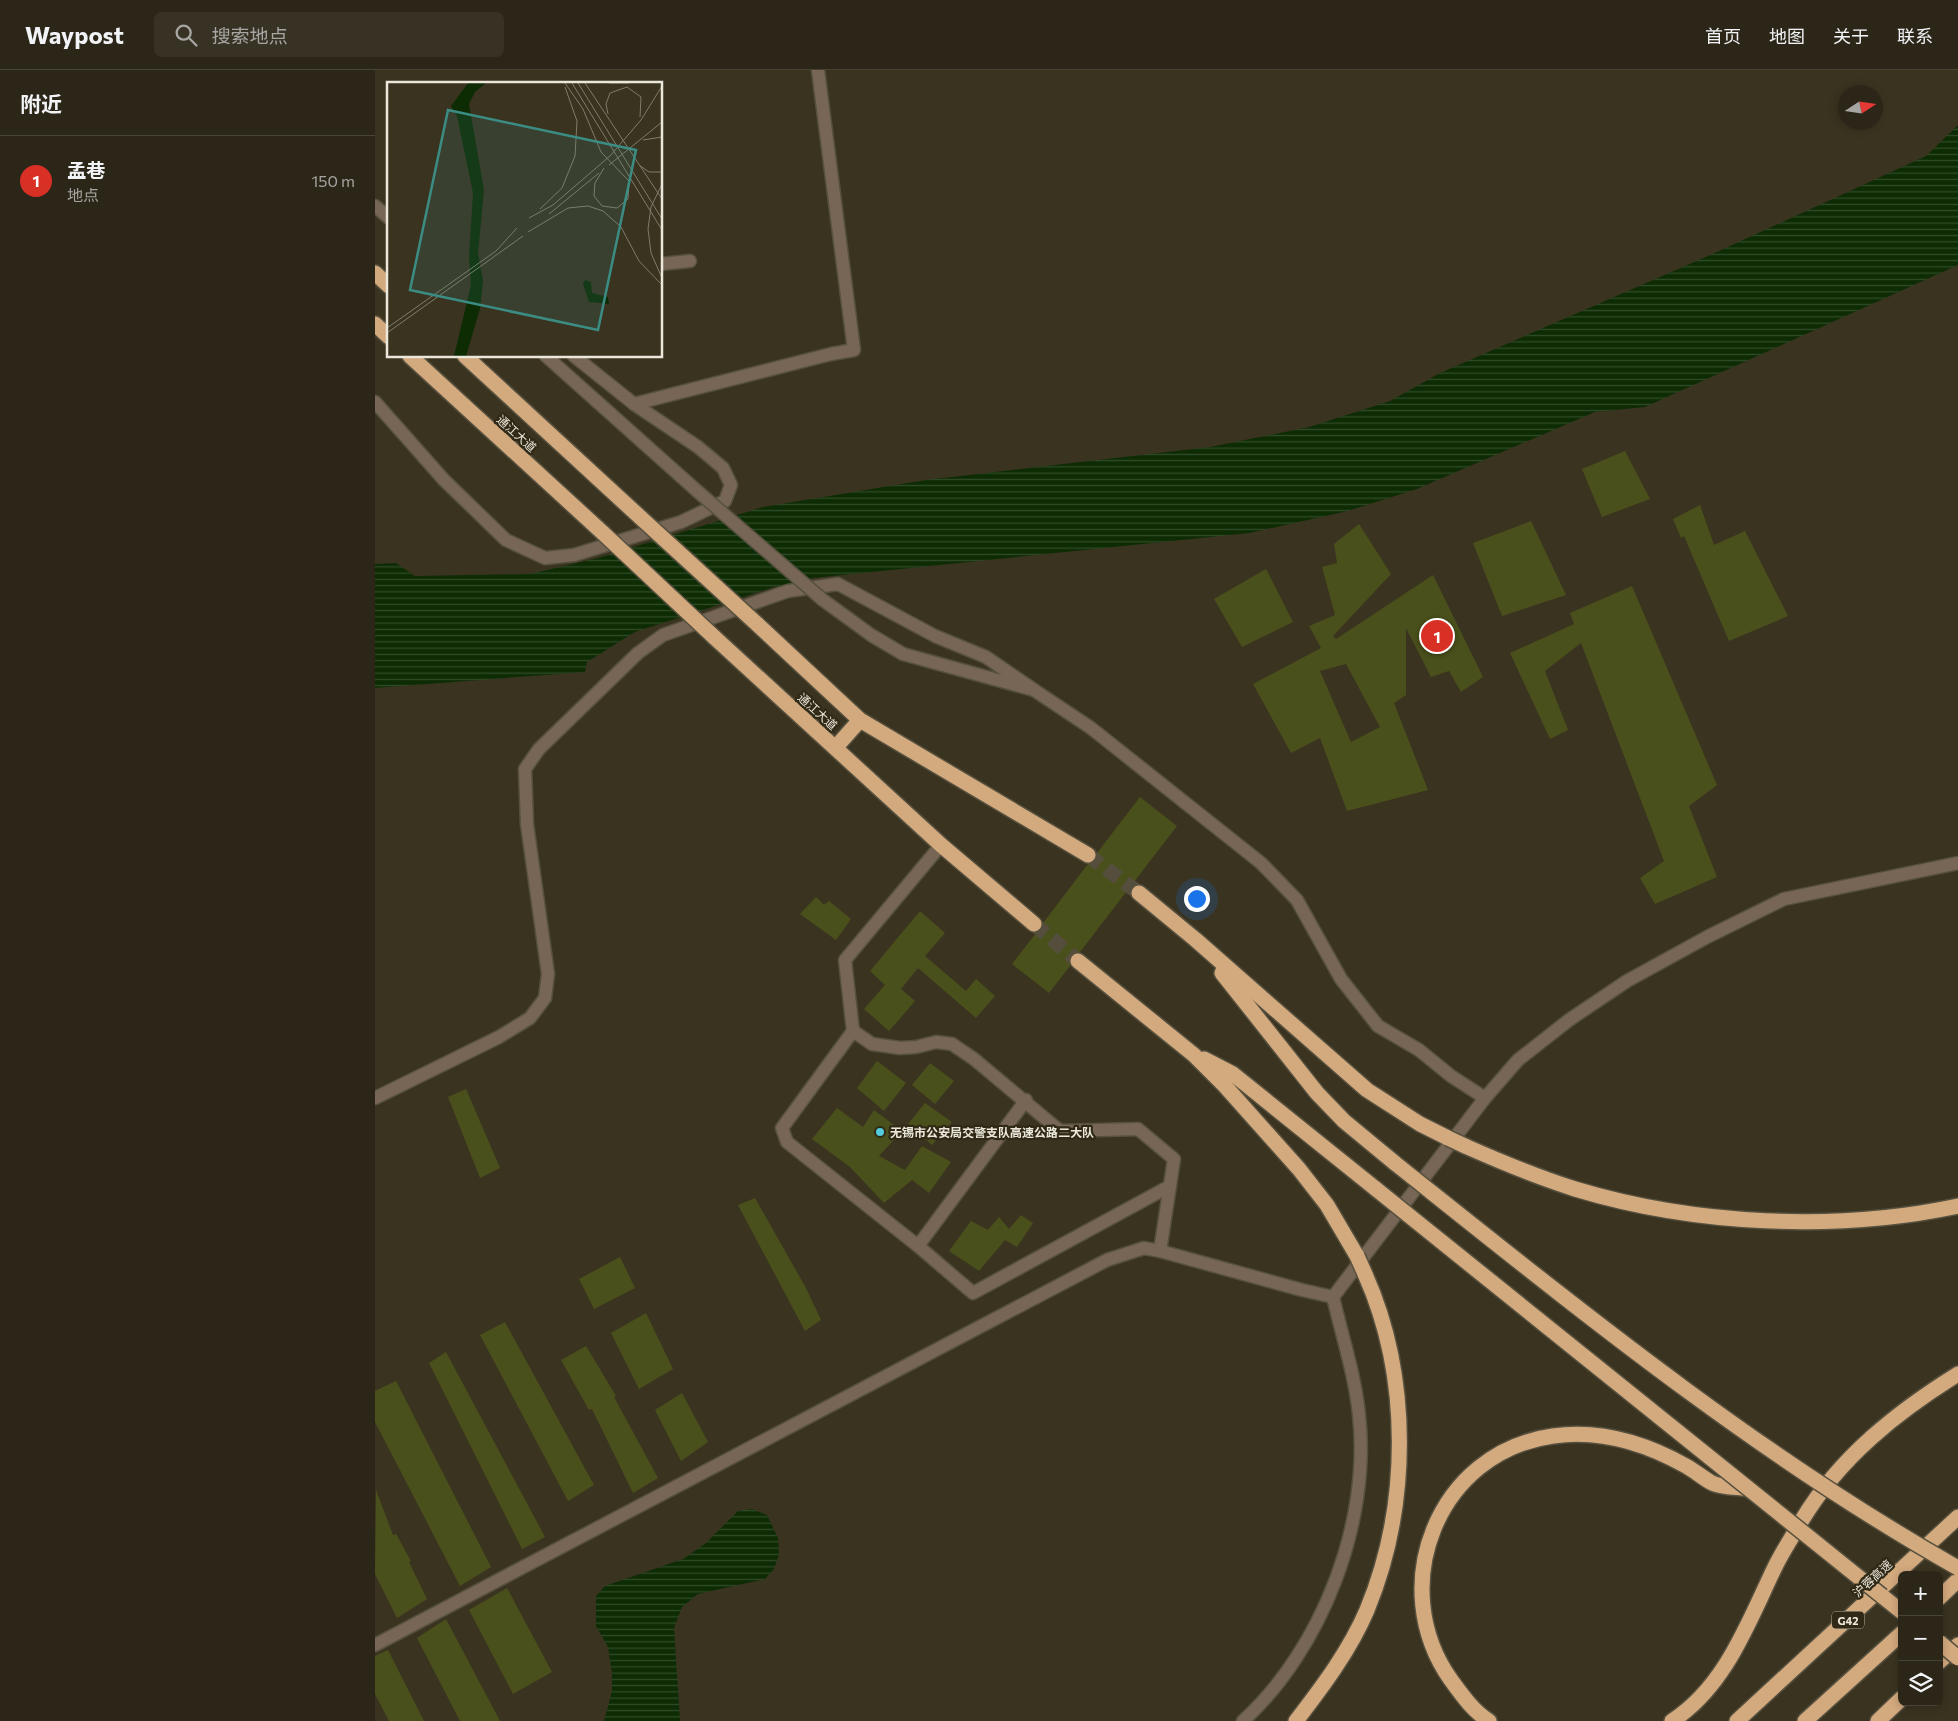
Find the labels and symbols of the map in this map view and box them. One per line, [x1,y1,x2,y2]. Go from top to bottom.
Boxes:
inset map [387,82,663,358]
north arrow [1838,85,1883,130]
street label: 通江大道 [494,412,540,454]
pin: 1 [1421,617,1453,655]
street label: 通江大道 [795,690,841,732]
your location [1184,886,1210,912]
place label: 无锡市公安局交警支队高速公路二大队 [890,1125,1094,1139]
marker: 无锡市公安局交警支队高速公路二大队 [874,1126,886,1138]
street label: 沪蓉高速 [1850,1557,1894,1599]
road number: G42 [1832,1612,1864,1628]

